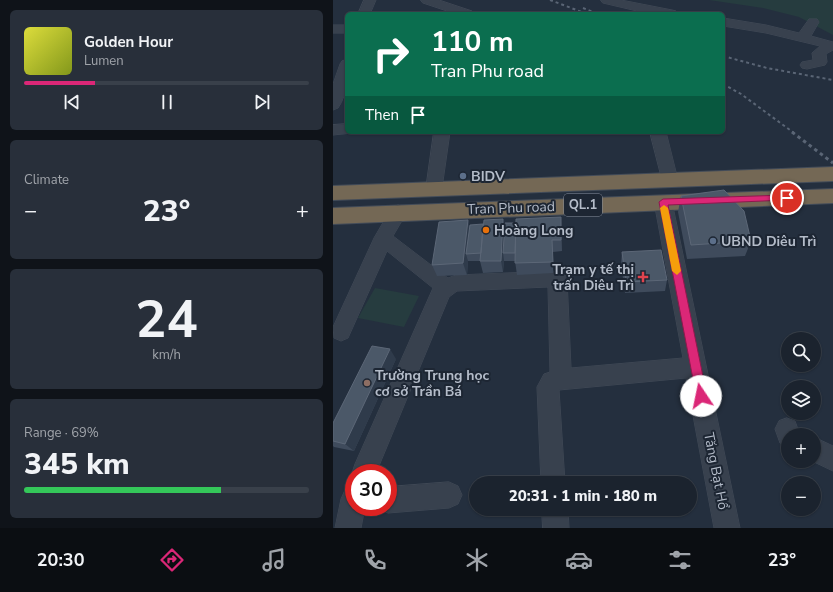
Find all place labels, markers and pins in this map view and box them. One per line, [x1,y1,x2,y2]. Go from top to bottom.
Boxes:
place label: BIDV [471,167,506,186]
marker: BIDV [458,171,468,181]
pin [770,181,804,215]
place label: Hoàng Long [494,221,573,240]
marker: Hoàng Long [481,225,491,235]
place label: UBND Diêu Trì [721,232,816,251]
marker: UBND Diêu Trì [708,236,718,246]
place label: Trạm y tế thị trấn Diêu Trì [552,260,634,295]
marker: Trạm y tế thị trấn Diêu Trì [637,271,649,283]
place label: Trường Trung học cơ sở Trần Bá [375,366,490,401]
marker: Trường Trung học cơ sở Trần Bá [362,378,372,388]

